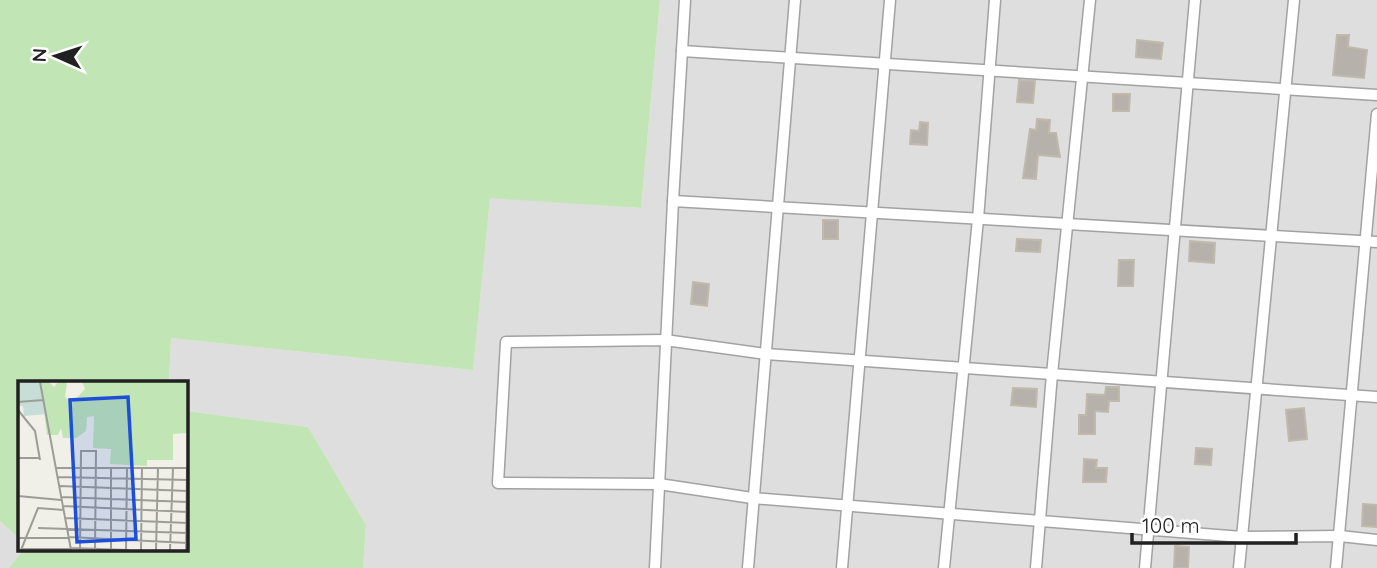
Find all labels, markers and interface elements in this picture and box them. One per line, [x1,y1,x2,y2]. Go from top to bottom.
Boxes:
north arrow [21,21,91,91]
text: N [27,48,51,63]
inset map [18,381,187,550]
scale bar [1132,502,1296,546]
text: 100 m [1142,512,1200,538]

